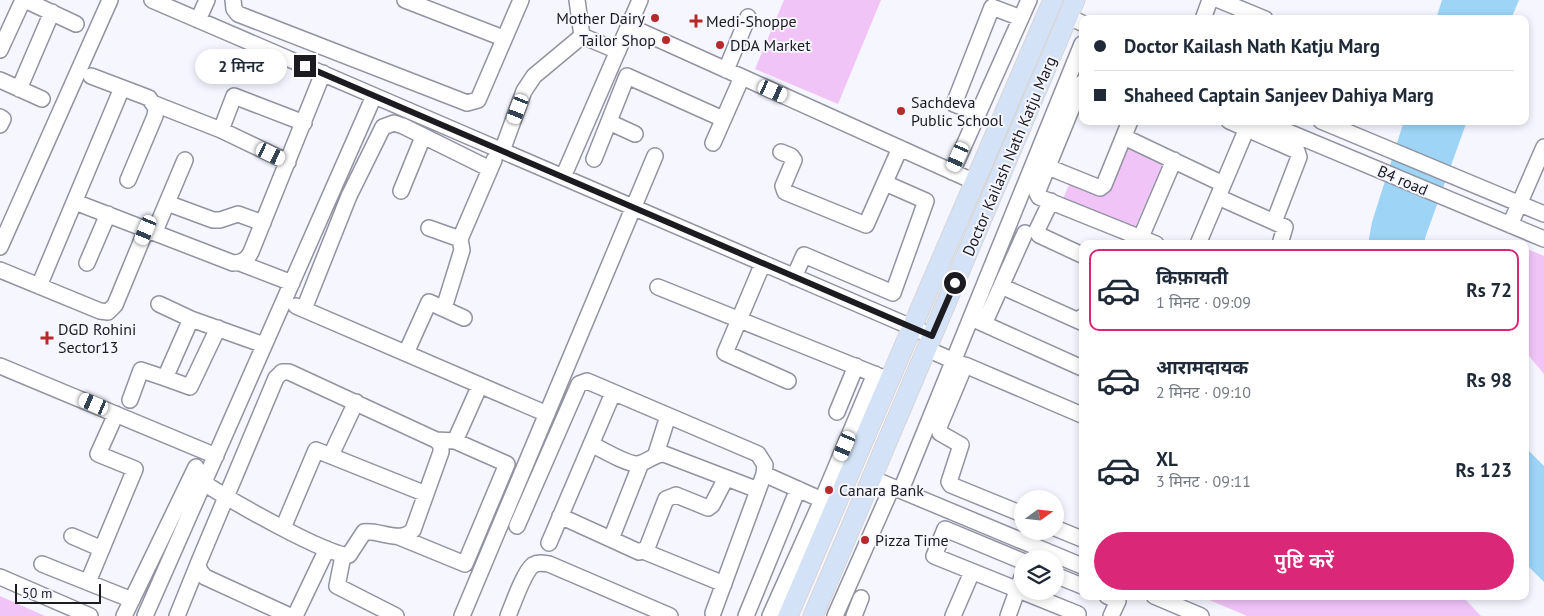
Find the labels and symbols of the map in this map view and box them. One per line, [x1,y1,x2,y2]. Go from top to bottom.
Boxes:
place label: Mother Dairy [556,8,646,28]
place label: Medi-Shoppe [706,11,797,31]
marker: Mother Dairy [649,12,661,24]
marker: Medi-Shoppe [690,15,702,27]
place label: Tailor Shop [579,30,656,50]
marker: Tailor Shop [660,34,672,46]
place label: DDA Market [730,35,811,55]
marker: DDA Market [714,39,726,51]
callout: 2 मिनट [195,48,288,84]
street label: Doctor Kailash Nath Katju Marg [958,53,1060,259]
route end [294,55,316,77]
car [756,78,789,104]
car [505,92,530,126]
place label: Sachdeva Public School [911,92,1003,130]
marker: Sachdeva Public School [895,105,907,117]
car [945,140,970,174]
car [254,141,287,167]
street label: B4 road [1375,160,1431,200]
car [133,213,158,247]
route start [944,272,966,294]
place label: DGD Rohini Sector13 [58,319,136,357]
marker: DGD Rohini Sector13 [40,331,54,345]
car [77,391,110,417]
car [832,429,857,463]
place label: Canara Bank [839,480,924,500]
marker: Canara Bank [823,484,835,496]
north arrow [1014,490,1064,540]
place label: Pizza Time [875,530,949,550]
marker: Pizza Time [859,534,871,546]
scale bar [15,581,101,604]

